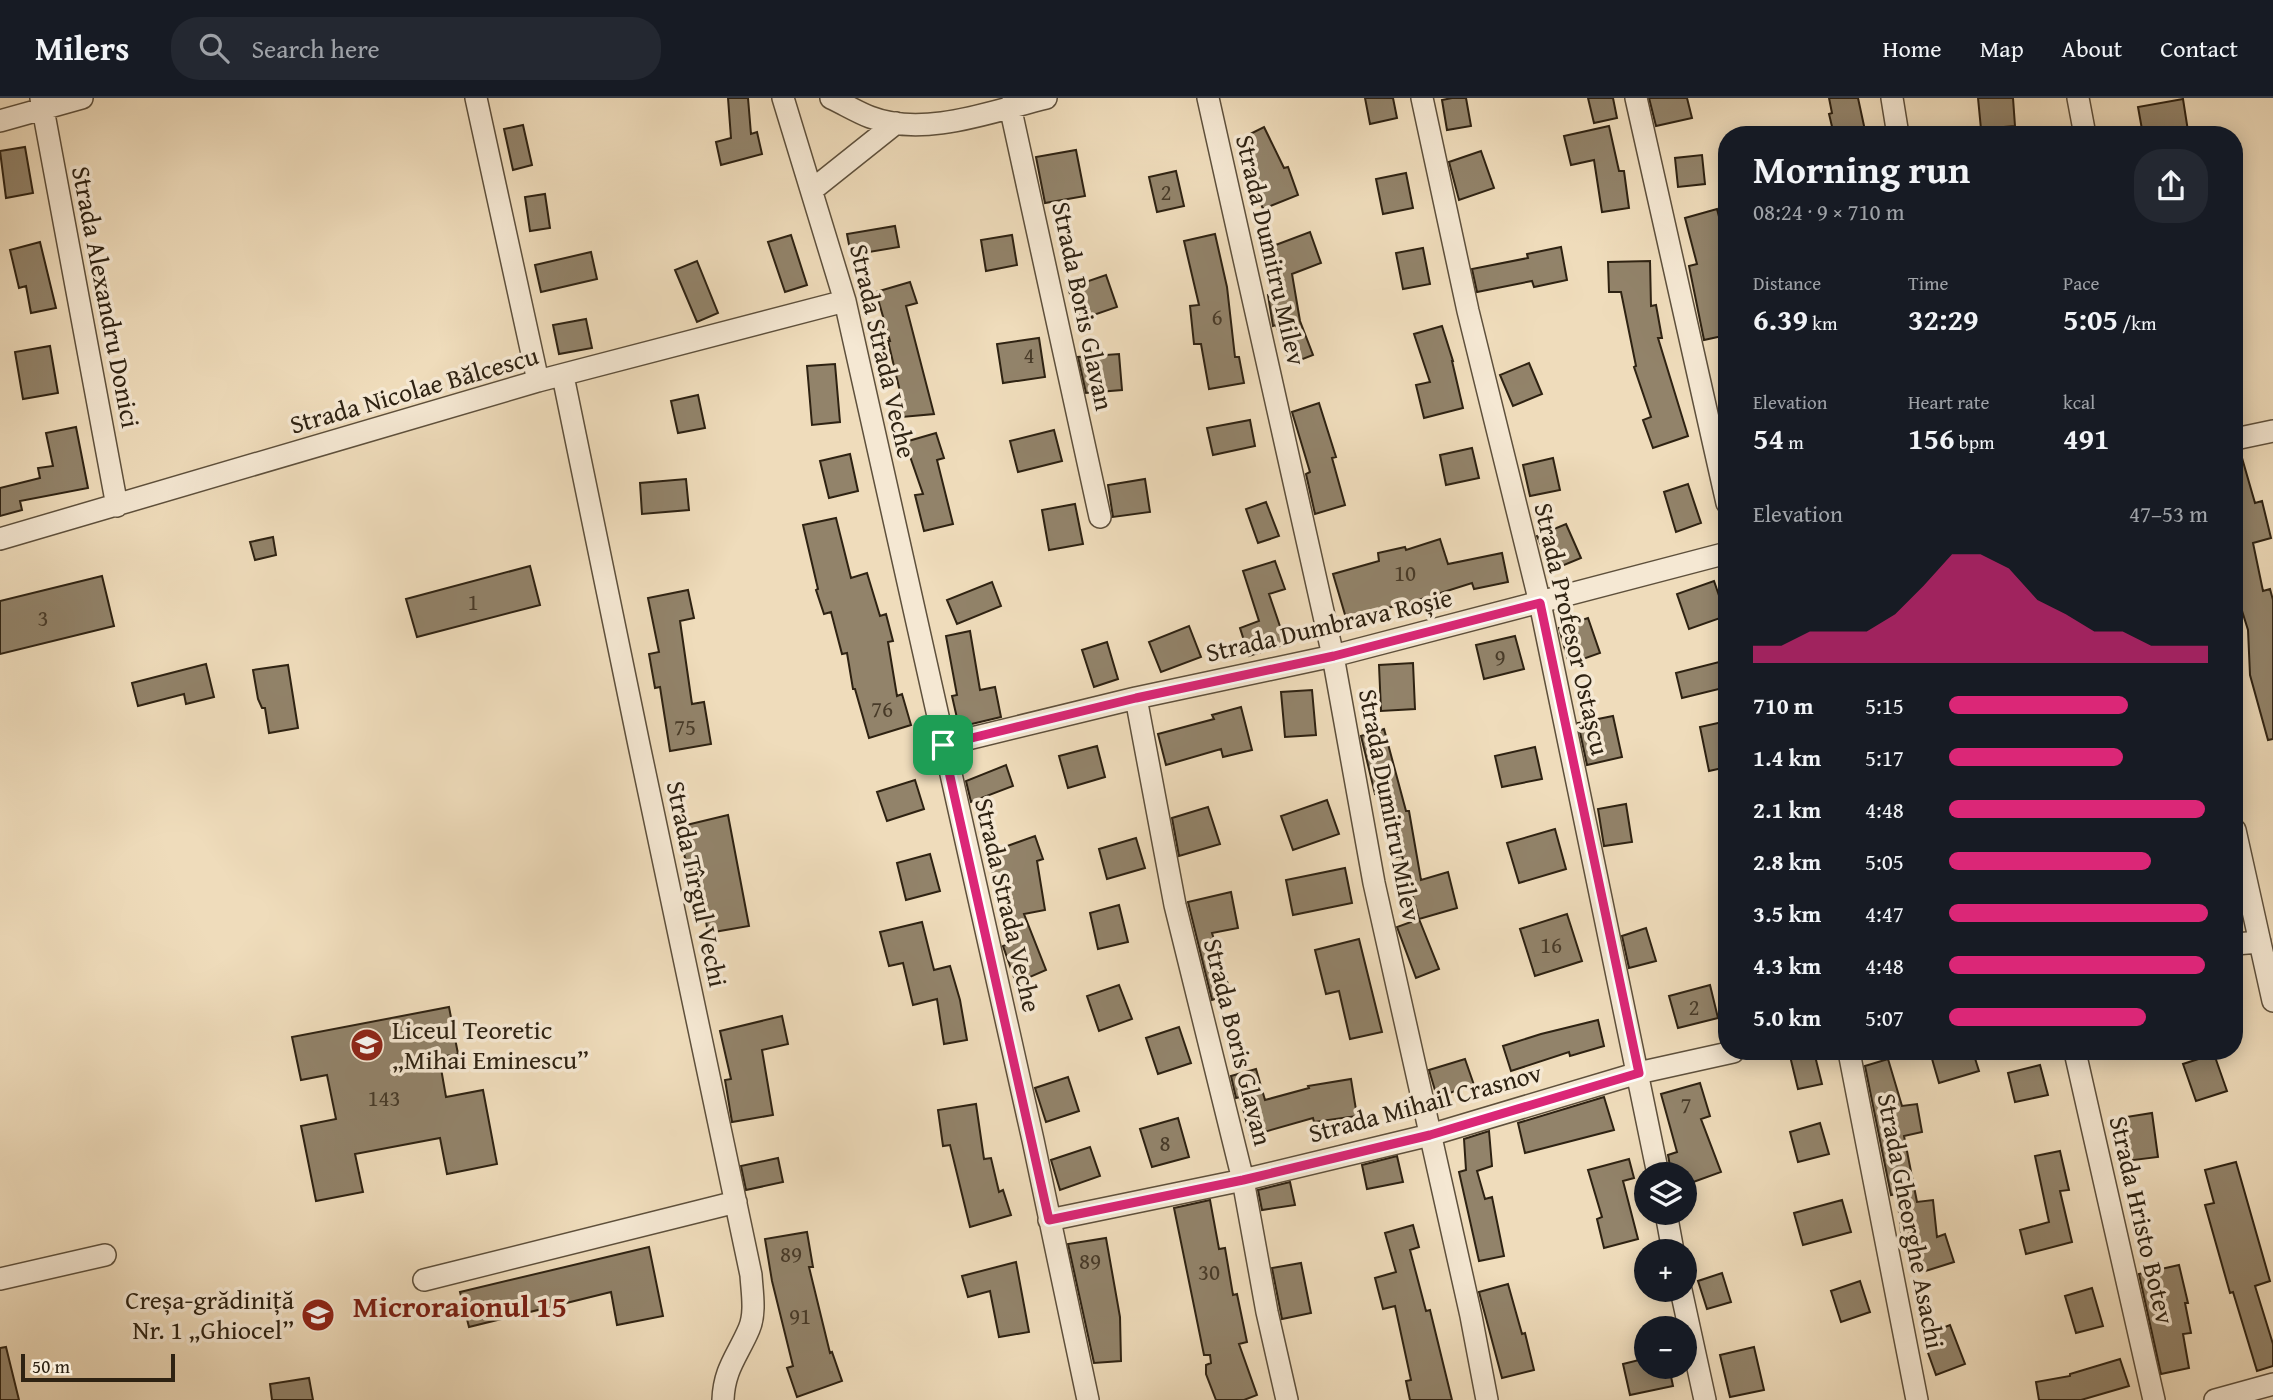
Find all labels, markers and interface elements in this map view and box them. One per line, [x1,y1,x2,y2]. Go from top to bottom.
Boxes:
search box [171,17,661,80]
text: Milers [35,24,129,72]
icon: search [195,29,233,67]
text: Search here [251,29,380,68]
text: Home [1883,31,1942,66]
text: Map [1980,31,2024,66]
text: About [2062,31,2122,66]
text: Contact [2160,31,2238,66]
street label: Strada Dumitru Milev [1226,131,1317,369]
text: Morning run [1753,141,1970,197]
button: share [2134,149,2208,223]
street label: Strada Alexandru Donici [62,163,151,431]
house number: 2 [1160,175,1172,208]
text: 08:24 · 9 × 710 m [1753,195,1905,228]
street label: Strada Boris Glavan [1042,198,1125,414]
street label: Strada Strada Veche [840,240,927,462]
text: Distance [1753,269,1821,297]
text: Time [1908,269,1948,297]
text: Pace [2063,269,2100,297]
text: 6.39 [1753,297,1808,341]
text: 32:29 [1908,297,1979,341]
text: 5:05 [2063,297,2118,341]
house number: 6 [1211,300,1223,333]
text: km [1808,309,1837,337]
text: /km [2118,309,2156,337]
street label: Strada Nicolae Bălcescu [285,335,543,444]
house number: 4 [1023,338,1035,371]
text: Elevation [1753,388,1827,416]
text: Heart rate [1908,388,1989,416]
text: kcal [2063,388,2095,416]
text: 54 [1753,416,1784,460]
text: 156 [1908,416,1955,460]
text: 491 [2063,416,2110,460]
text: m [1784,428,1804,456]
text: bpm [1955,428,1994,456]
text: Elevation [1753,497,1843,530]
text: 47–53 m [2129,497,2208,530]
street label: Strada Profesor Ostașcu [1524,499,1621,759]
house number: 10 [1394,556,1416,589]
street label: Strada Dumbrava Roșie [1202,577,1456,672]
house number: 1 [467,585,479,618]
house number: 3 [37,601,49,634]
house number: 9 [1494,640,1506,673]
street label: Strada Dumitru Milev [1349,686,1432,924]
text: 710 m [1753,689,1814,722]
text: 5:15 [1865,689,1904,722]
house number: 76 [871,692,893,725]
house number: 75 [674,710,696,743]
pin [913,715,973,775]
icon: arrive [924,726,962,764]
text: 1.4 km [1753,741,1821,774]
text: 5:17 [1865,741,1904,774]
street label: Strada Tîrgul Vechi [657,777,738,991]
text: 2.1 km [1753,793,1821,826]
text: 4:48 [1865,793,1904,826]
street label: Strada Strada Veche [965,794,1052,1016]
text: 2.8 km [1753,845,1821,878]
text: 5:05 [1865,845,1904,878]
text: 3.5 km [1753,897,1821,930]
text: 4:47 [1865,897,1904,930]
house number: 16 [1540,928,1562,961]
street label: Strada Boris Glavan [1194,934,1283,1150]
text: 4.3 km [1753,949,1821,982]
text: 4:48 [1865,949,1904,982]
house number: 2 [1688,990,1700,1023]
text: 5.0 km [1753,1001,1821,1034]
text: 5:07 [1865,1001,1904,1034]
place label: Liceul Teoretic „Mihai Eminescu” [392,1010,589,1079]
school or university icon: Liceul Teoretic „Mihai Eminescu” [348,1026,386,1064]
street label: Strada Mihail Crasnov [1304,1053,1546,1152]
house number: 143 [367,1081,401,1114]
house number: 7 [1680,1088,1692,1121]
street label: Strada Gheorghe Asachi [1868,1090,1955,1352]
street label: Strada Hristo Botev [2100,1112,2185,1328]
house number: 8 [1159,1126,1171,1159]
map controls [1634,1162,1697,1379]
button: layers [1634,1162,1697,1225]
house number: 89 [780,1237,802,1270]
button: + [1634,1239,1697,1302]
house number: 89 [1079,1244,1101,1277]
house number: 30 [1198,1255,1220,1288]
place label: Creșa-grădiniță Nr. 1 „Ghiocel” [125,1280,295,1349]
district label: Microraionul 15 [353,1284,567,1328]
school or university icon: Creșa-grădiniță Nr. 1 „Ghiocel” [299,1296,337,1334]
house number: 91 [789,1299,811,1332]
button: − [1634,1316,1697,1379]
scale bar [21,1351,175,1383]
text: 50 m [32,1352,70,1380]

